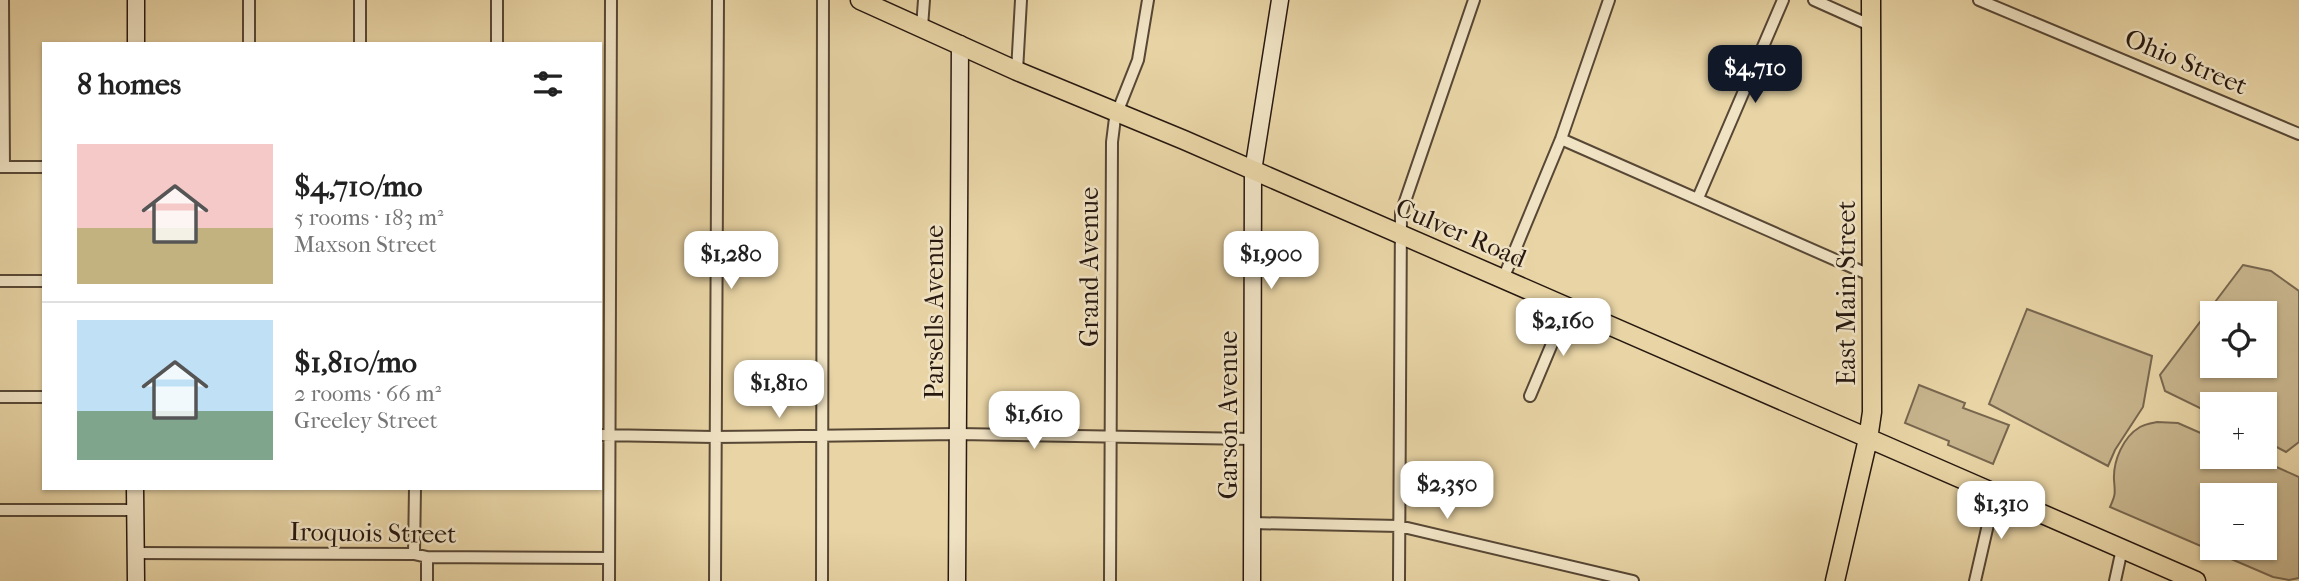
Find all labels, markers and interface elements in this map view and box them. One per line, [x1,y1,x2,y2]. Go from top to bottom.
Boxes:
street label: Ohio Street [2120,22,2253,102]
pin: $4,710 [1698,46,1812,105]
text: $4,710 [1724,54,1786,81]
icon: filters [529,65,567,103]
text: 8 homes [77,67,181,102]
text: $4,710/mo [294,169,422,204]
icon: home [133,172,217,256]
street label: Grand Avenue [1074,187,1105,347]
street label: Culver Road [1391,192,1532,275]
street label: East Main Street [1831,200,1862,386]
text: 5 rooms · 183 m² [294,204,444,231]
street label: Parsells Avenue [919,225,950,399]
text: Maxson Street [294,231,437,258]
pin: $1,280 [674,232,788,291]
pin: $1,900 [1214,232,1328,291]
text: $1,280 [700,240,762,267]
text: $1,900 [1240,240,1302,267]
pin: $2,160 [1506,298,1620,358]
map controls [2200,301,2277,560]
button: locate [2200,301,2277,378]
text: $2,160 [1532,307,1594,334]
street label: Garson Avenue [1213,331,1244,499]
text: $1,810/mo [294,345,417,380]
icon: home [133,348,217,432]
pin: $1,810 [722,360,836,420]
text: $1,810 [750,369,808,396]
text: 2 rooms · 66 m² [294,380,441,407]
pin: $1,610 [977,392,1091,451]
button: + [2200,392,2277,469]
text: $1,610 [1005,400,1063,427]
text: Greeley Street [294,407,438,434]
pin: $2,350 [1390,462,1504,521]
text: $2,350 [1416,470,1478,497]
pin: $1,310 [1944,482,2058,541]
button: − [2200,483,2277,560]
text: $1,310 [1973,490,2029,517]
street label: Iroquois Street [289,516,457,550]

